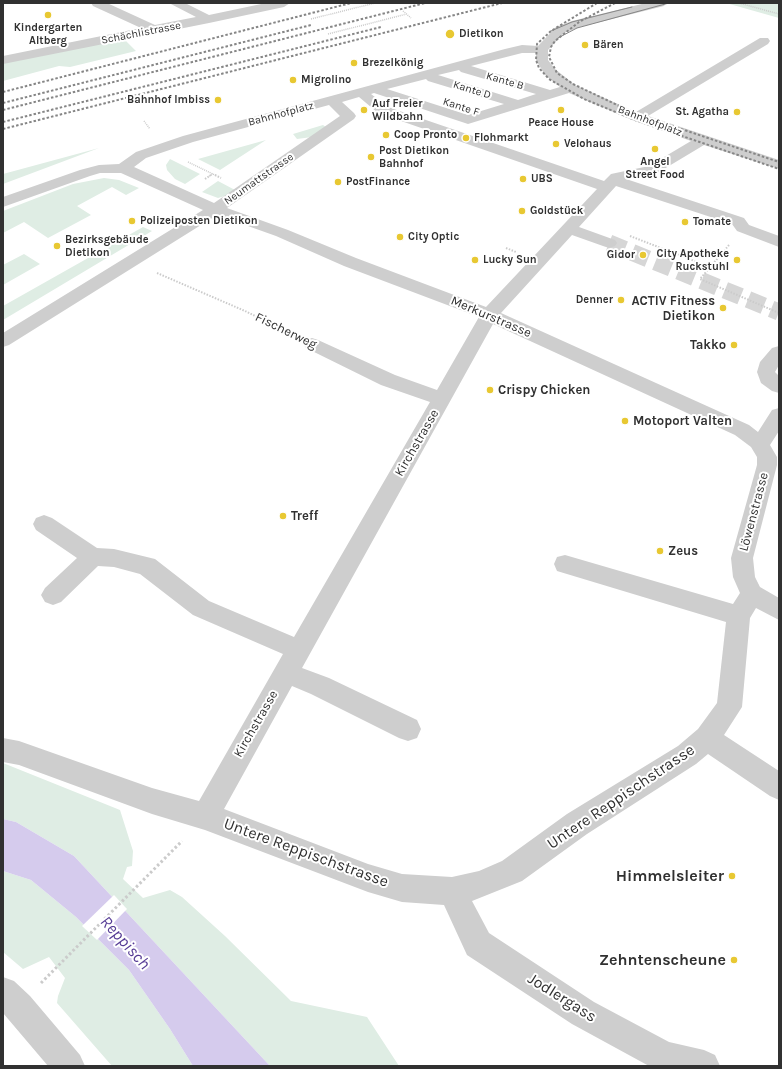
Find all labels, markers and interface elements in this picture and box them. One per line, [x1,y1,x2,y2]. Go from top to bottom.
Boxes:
marker: Kindergarten Altberg [43,10,53,20]
street label: Schächlistrasse [100,19,182,47]
place label: Kindergarten Altberg [14,21,82,47]
place label: Dietikon [459,27,504,41]
marker: Dietikon [444,28,456,40]
place label: Bären [593,38,624,52]
marker: Bären [580,40,590,50]
place label: Brezelkönig [362,56,423,70]
marker: Brezelkönig [349,58,359,68]
street label: Kante B [485,69,525,93]
place label: Migrolino [301,73,351,87]
marker: Migrolino [288,75,298,85]
street label: Kante D [451,78,493,102]
place label: Bahnhof Imbiss [127,93,210,107]
marker: Bahnhof Imbiss [213,95,223,105]
street label: Kante F [441,95,481,119]
place label: Auf Freier Wildbahn [372,97,423,123]
street label: Bahnhofplatz [247,99,315,129]
street label: Bahnhofplatz [616,103,684,139]
marker: Auf Freier Wildbahn [359,105,369,115]
marker: Peace House [556,105,566,115]
place label: St. Agatha [675,105,729,119]
marker: St. Agatha [732,107,742,117]
place label: Peace House [528,116,594,130]
place label: Coop Pronto [394,128,457,142]
marker: Coop Pronto [381,130,391,140]
place label: Flohmarkt [474,131,528,145]
marker: Flohmarkt [461,133,471,143]
place label: Velohaus [564,137,612,151]
marker: Velohaus [551,139,561,149]
place label: Post Dietikon Bahnhof [379,144,449,170]
marker: Angel Street Food [650,144,660,154]
street label: Neumattstrasse [222,150,296,208]
marker: Post Dietikon Bahnhof [366,152,376,162]
place label: Angel Street Food [625,155,685,181]
place label: UBS [531,172,553,186]
marker: UBS [518,174,528,184]
place label: PostFinance [346,175,410,189]
marker: PostFinance [333,177,343,187]
place label: Goldstück [530,204,583,218]
marker: Goldstück [517,206,527,216]
place label: Polizeiposten Dietikon [140,214,258,228]
place label: Tomate [693,215,731,229]
marker: Polizeiposten Dietikon [127,216,137,226]
marker: Tomate [680,217,690,227]
place label: City Optic [408,230,459,244]
marker: City Optic [395,232,405,242]
place label: Bezirksgebäude Dietikon [65,233,149,259]
marker: Bezirksgebäude Dietikon [52,241,62,251]
place label: City Apotheke Ruckstuhl [657,247,729,273]
place label: Gidor [607,248,635,262]
marker: Gidor [638,250,648,260]
place label: Lucky Sun [483,253,537,267]
marker: Lucky Sun [470,255,480,265]
marker: City Apotheke Ruckstuhl [732,255,742,265]
street label: Merkurstrasse [448,293,534,341]
place label: Denner [576,293,613,307]
place label: ACTIV Fitness Dietikon [631,293,715,324]
marker: Denner [616,295,626,305]
marker: ACTIV Fitness Dietikon [718,303,728,313]
street label: Fischerweg [253,309,319,353]
place label: Takko [690,337,726,353]
marker: Takko [729,340,739,350]
place label: Crispy Chicken [498,382,590,398]
marker: Crispy Chicken [485,385,495,395]
street label: Kirchstrasse [392,407,442,479]
place label: Motoport Valten [633,413,732,429]
marker: Motoport Valten [620,416,630,426]
street label: Löwenstrasse [736,471,772,553]
place label: Treff [291,508,318,524]
marker: Treff [278,511,288,521]
place label: Zeus [668,543,698,559]
marker: Zeus [655,546,665,556]
street label: Kirchstrasse [231,688,281,760]
street label: Untere Reppischstrasse [544,740,698,854]
street label: Untere Reppischstrasse [221,814,391,892]
place label: Himmelsleiter [616,866,724,886]
marker: Himmelsleiter [727,871,737,881]
water label: Reppisch [96,912,154,974]
place label: Zehntenscheune [599,950,726,970]
marker: Zehntenscheune [729,955,739,965]
street label: Jodlergass [524,969,600,1027]

